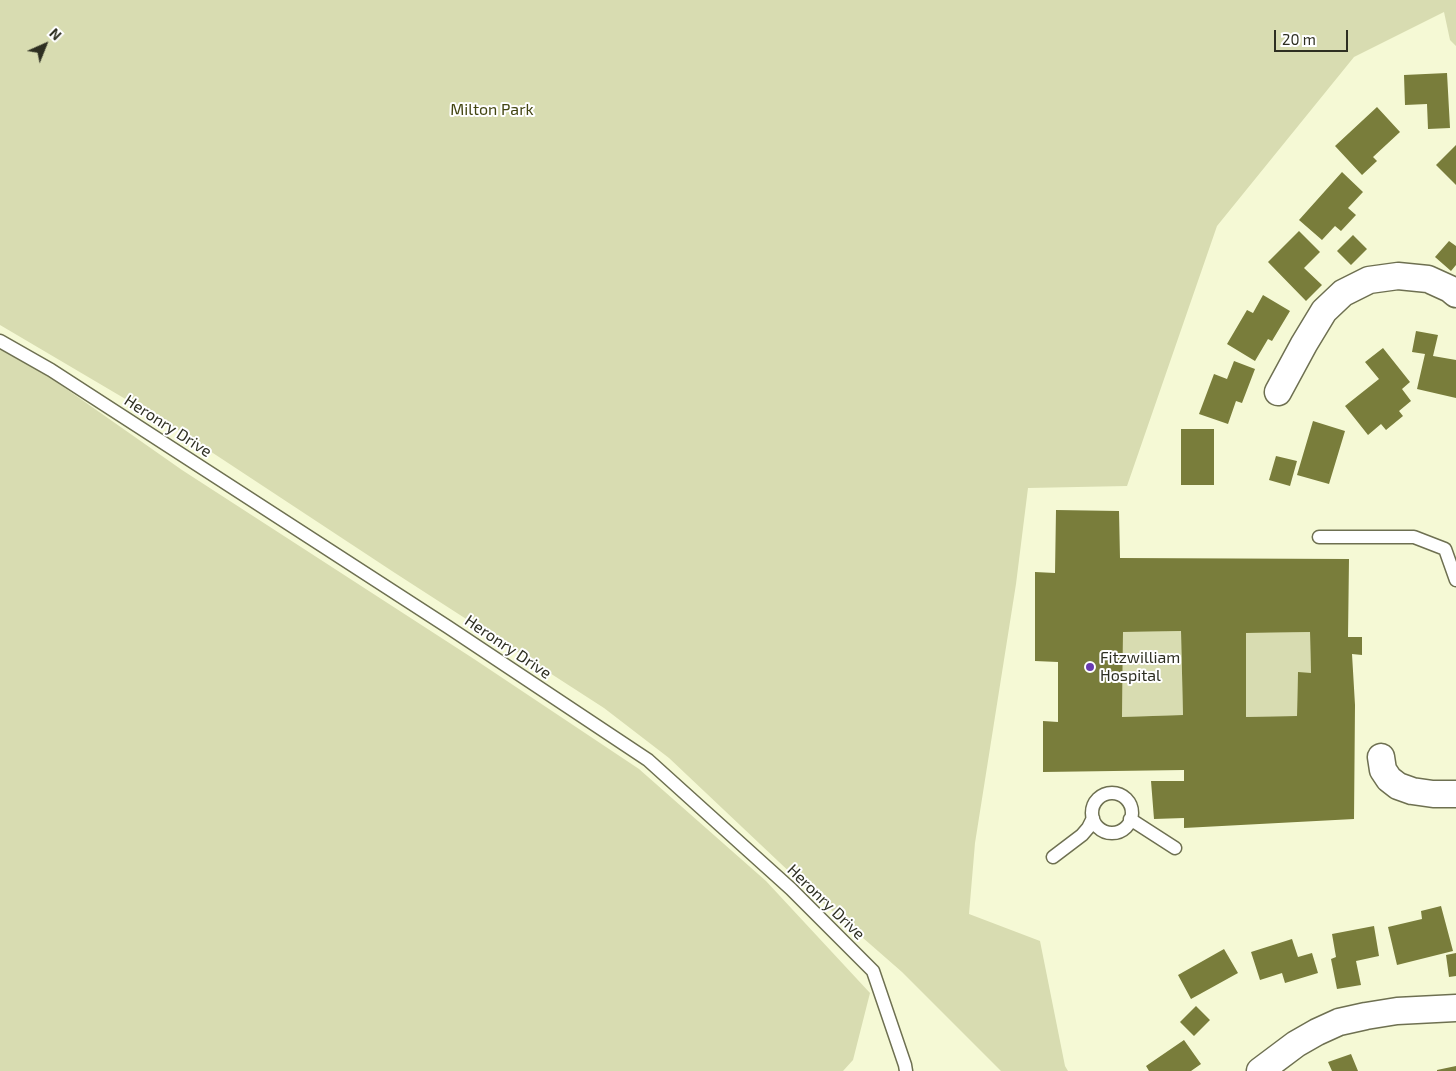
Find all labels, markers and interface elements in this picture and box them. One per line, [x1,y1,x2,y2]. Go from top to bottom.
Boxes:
north arrow [20,20,70,70]
scale bar [1276,20,1350,52]
text: N [46,24,65,43]
text: 20 m [1282,30,1316,48]
park label: Milton Park [450,100,534,120]
street label: Heronry Drive [121,391,215,461]
street label: Heronry Drive [461,611,555,683]
place label: Fitzwilliam Hospital [1100,648,1180,686]
marker: Fitzwilliam Hospital [1084,661,1096,673]
street label: Heronry Drive [783,860,869,944]

